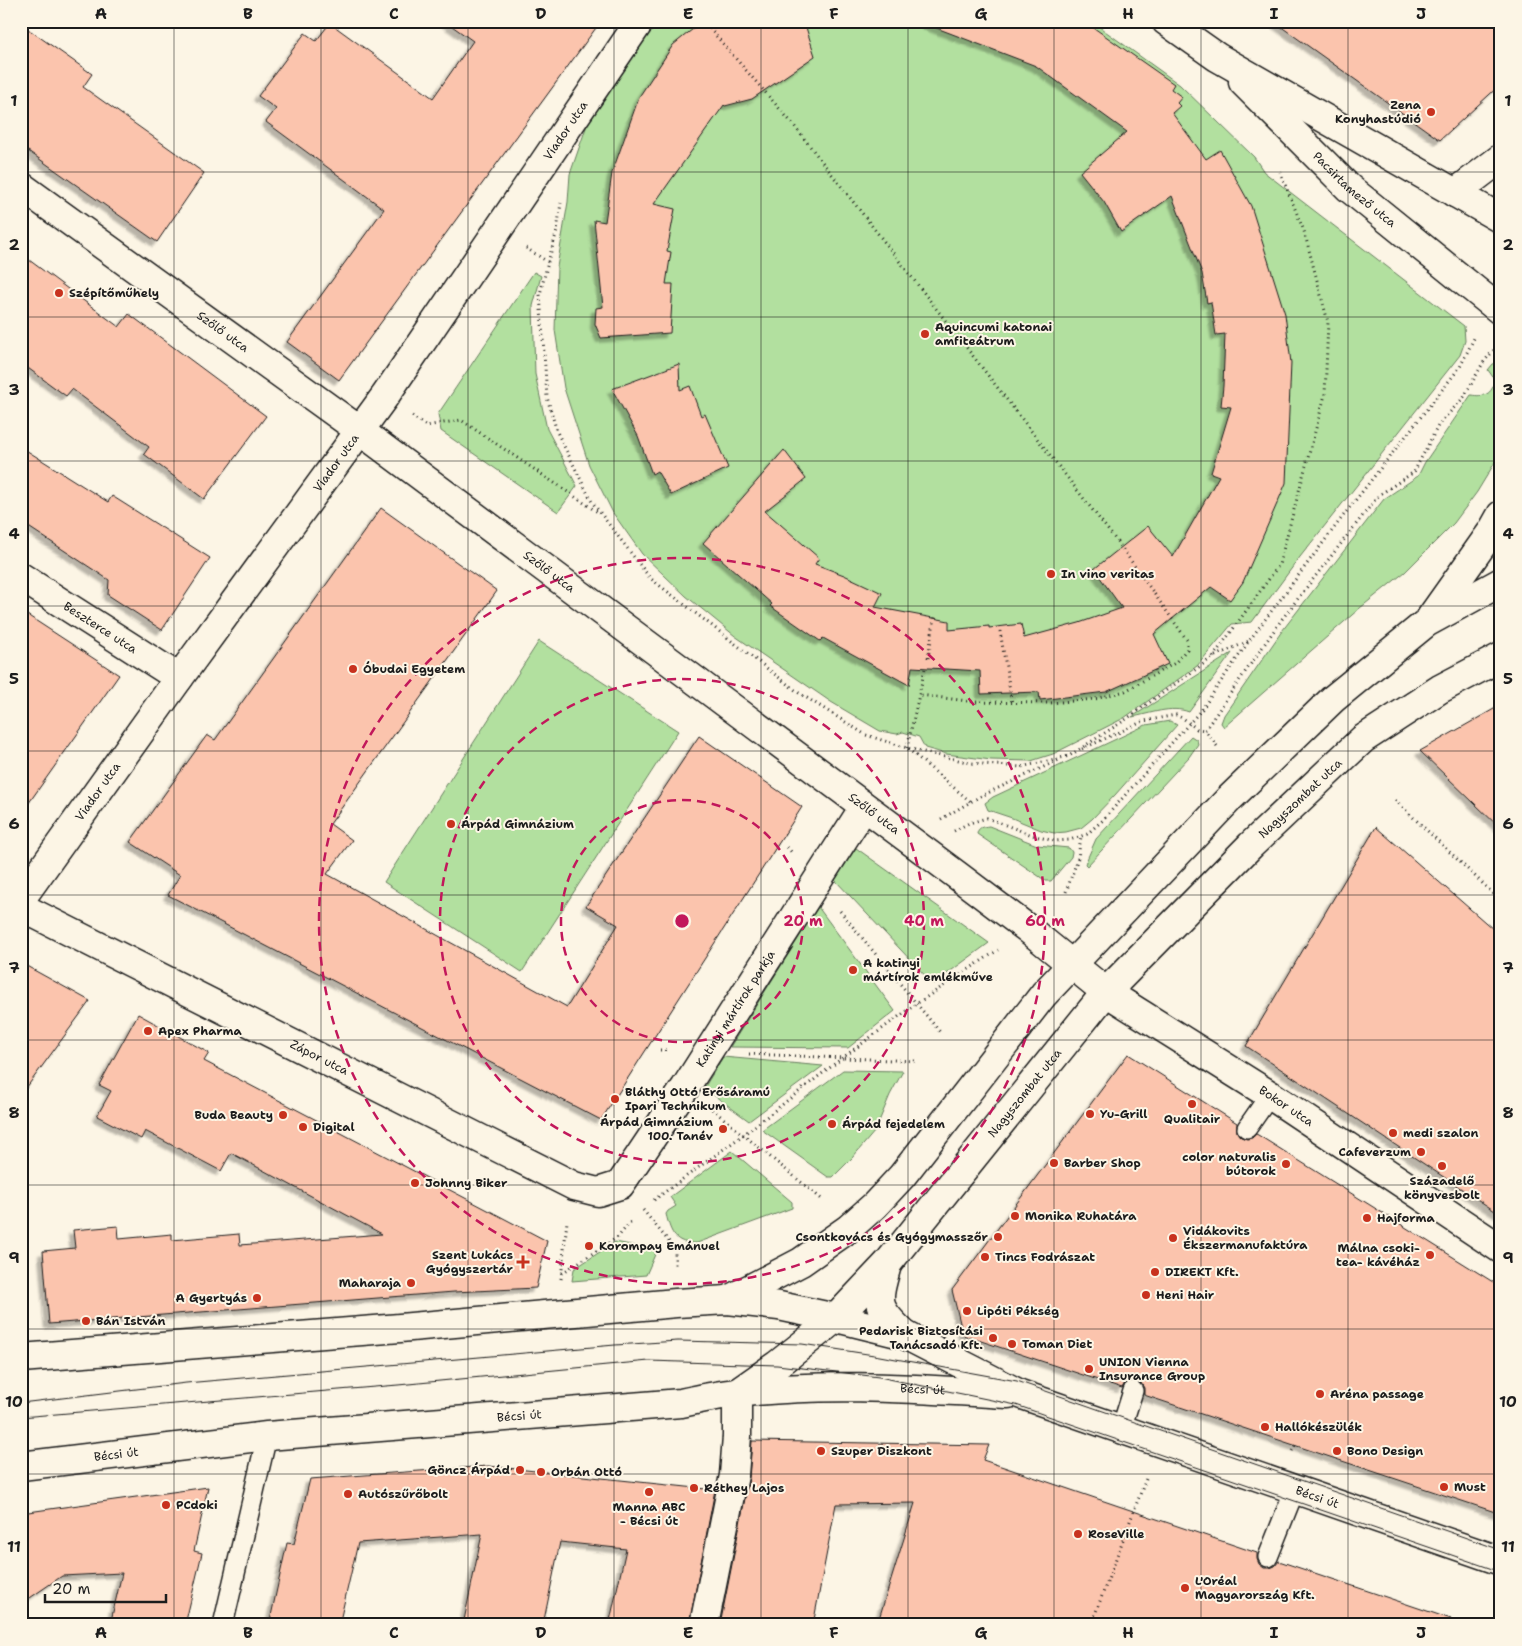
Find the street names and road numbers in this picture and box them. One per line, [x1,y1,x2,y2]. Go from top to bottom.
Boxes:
street label: Viador utca [540,97,592,163]
street label: Pacsirtamező utca [1309,148,1400,231]
street label: Szőlő utca [194,308,252,356]
street label: Viador utca [310,430,363,495]
street label: Szőlő utca [520,547,579,596]
street label: Beszterce utca [60,598,141,657]
street label: Nagyszombat utca [1255,755,1346,842]
street label: Viador utca [71,759,124,824]
street label: Szőlő utca [845,789,903,838]
street label: Katinyi mártírok parkja [692,947,779,1070]
street label: Zápor utca [287,1036,351,1079]
street label: Nagyszombat utca [984,1045,1065,1141]
street label: Bokor utca [1256,1082,1317,1130]
street label: Bécsi út [900,1380,946,1398]
street label: Bécsi út [496,1406,542,1426]
street label: Bécsi út [93,1444,140,1465]
street label: Bécsi út [1293,1482,1341,1512]

